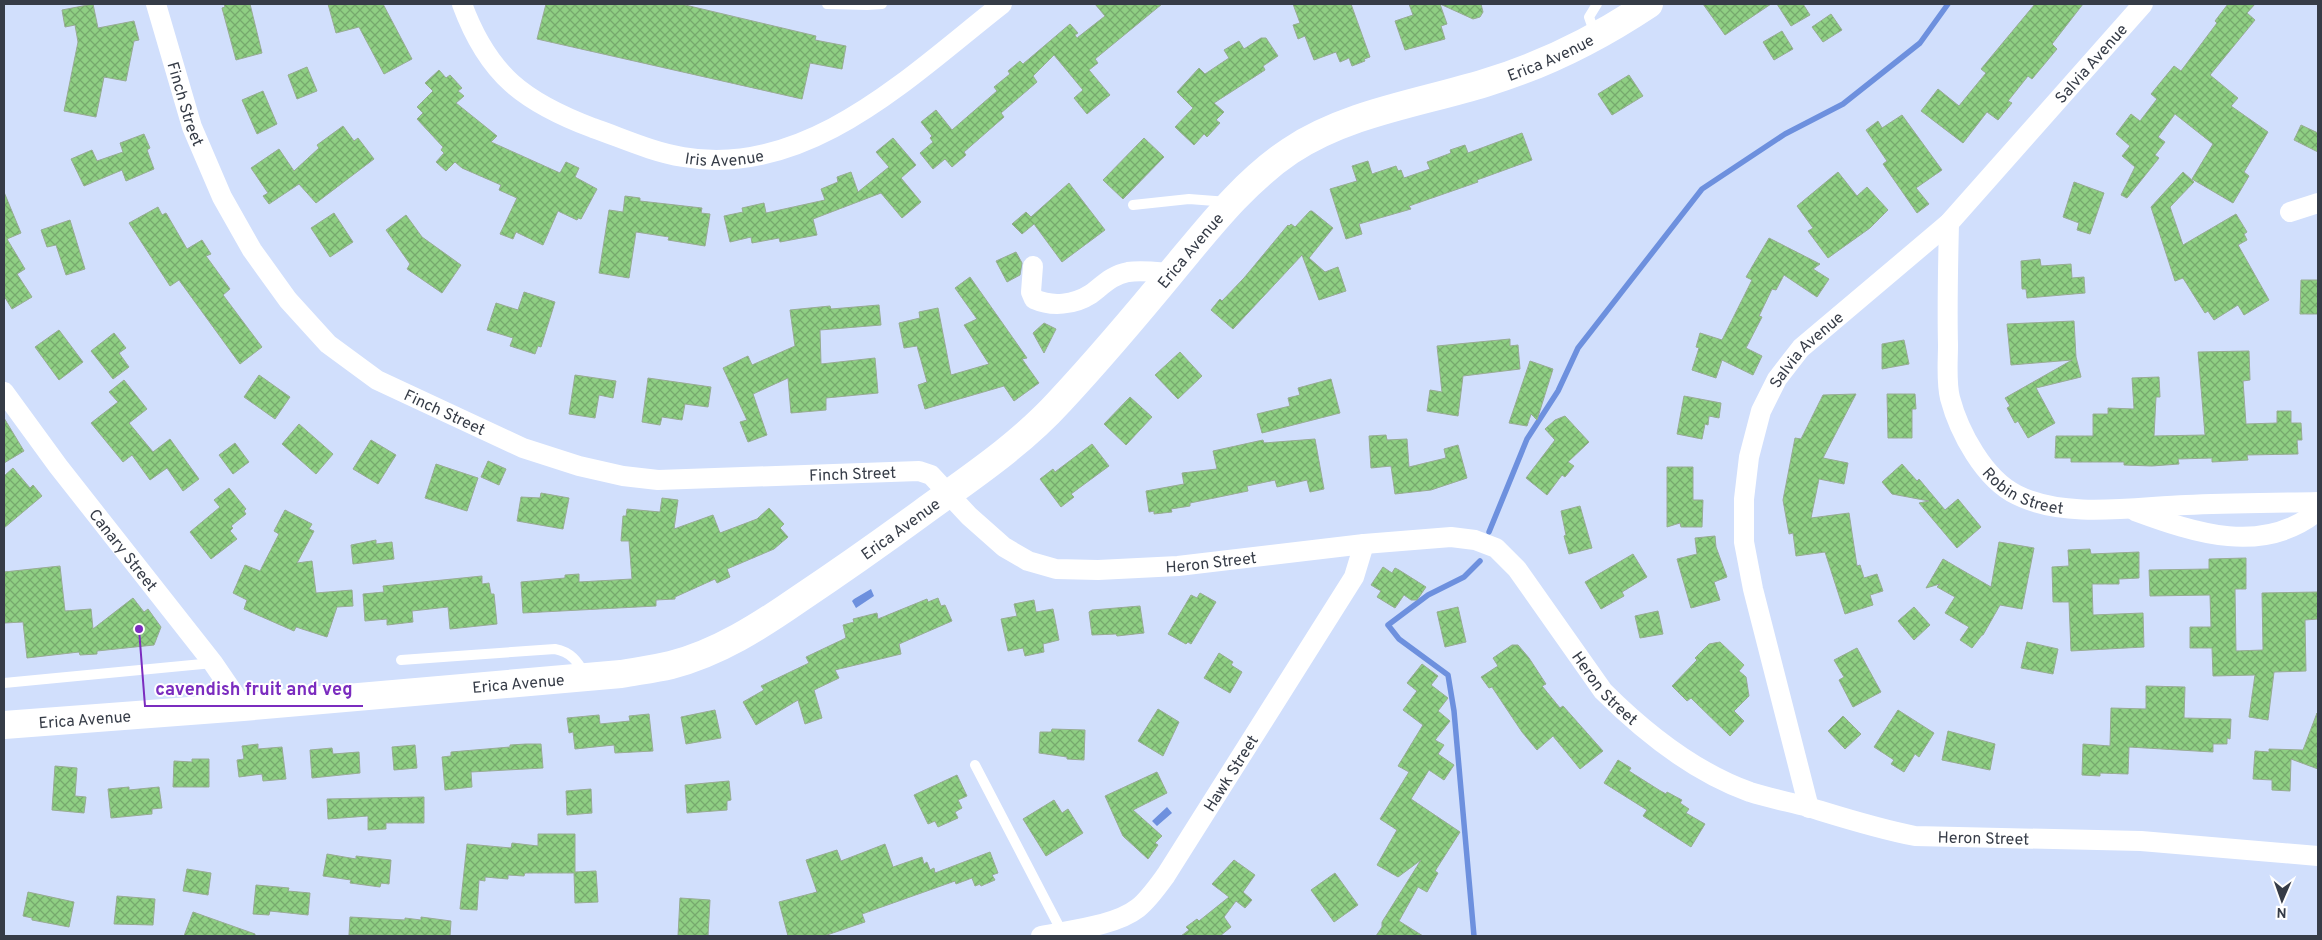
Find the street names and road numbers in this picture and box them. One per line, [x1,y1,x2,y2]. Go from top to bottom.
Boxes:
street label: Salvia Avenue [2052,21,2133,108]
street label: Erica Avenue [1505,31,1598,87]
street label: Finch Street [161,60,207,150]
street label: Iris Avenue [683,147,766,172]
street label: Erica Avenue [1154,209,1229,293]
street label: Salvia Avenue [1766,308,1849,392]
street label: Finch Street [400,386,488,441]
street label: Finch Street [809,464,897,487]
street label: Robin Street [1977,464,2065,520]
street label: Erica Avenue [858,495,945,565]
street label: Canary Street [84,506,161,596]
street label: Heron Street [1165,549,1258,579]
street label: Heron Street [1566,648,1641,731]
street label: Erica Avenue [471,671,565,699]
street label: Erica Avenue [38,707,132,734]
street label: Hawk Street [1201,732,1264,816]
street label: Heron Street [1937,829,2029,851]

